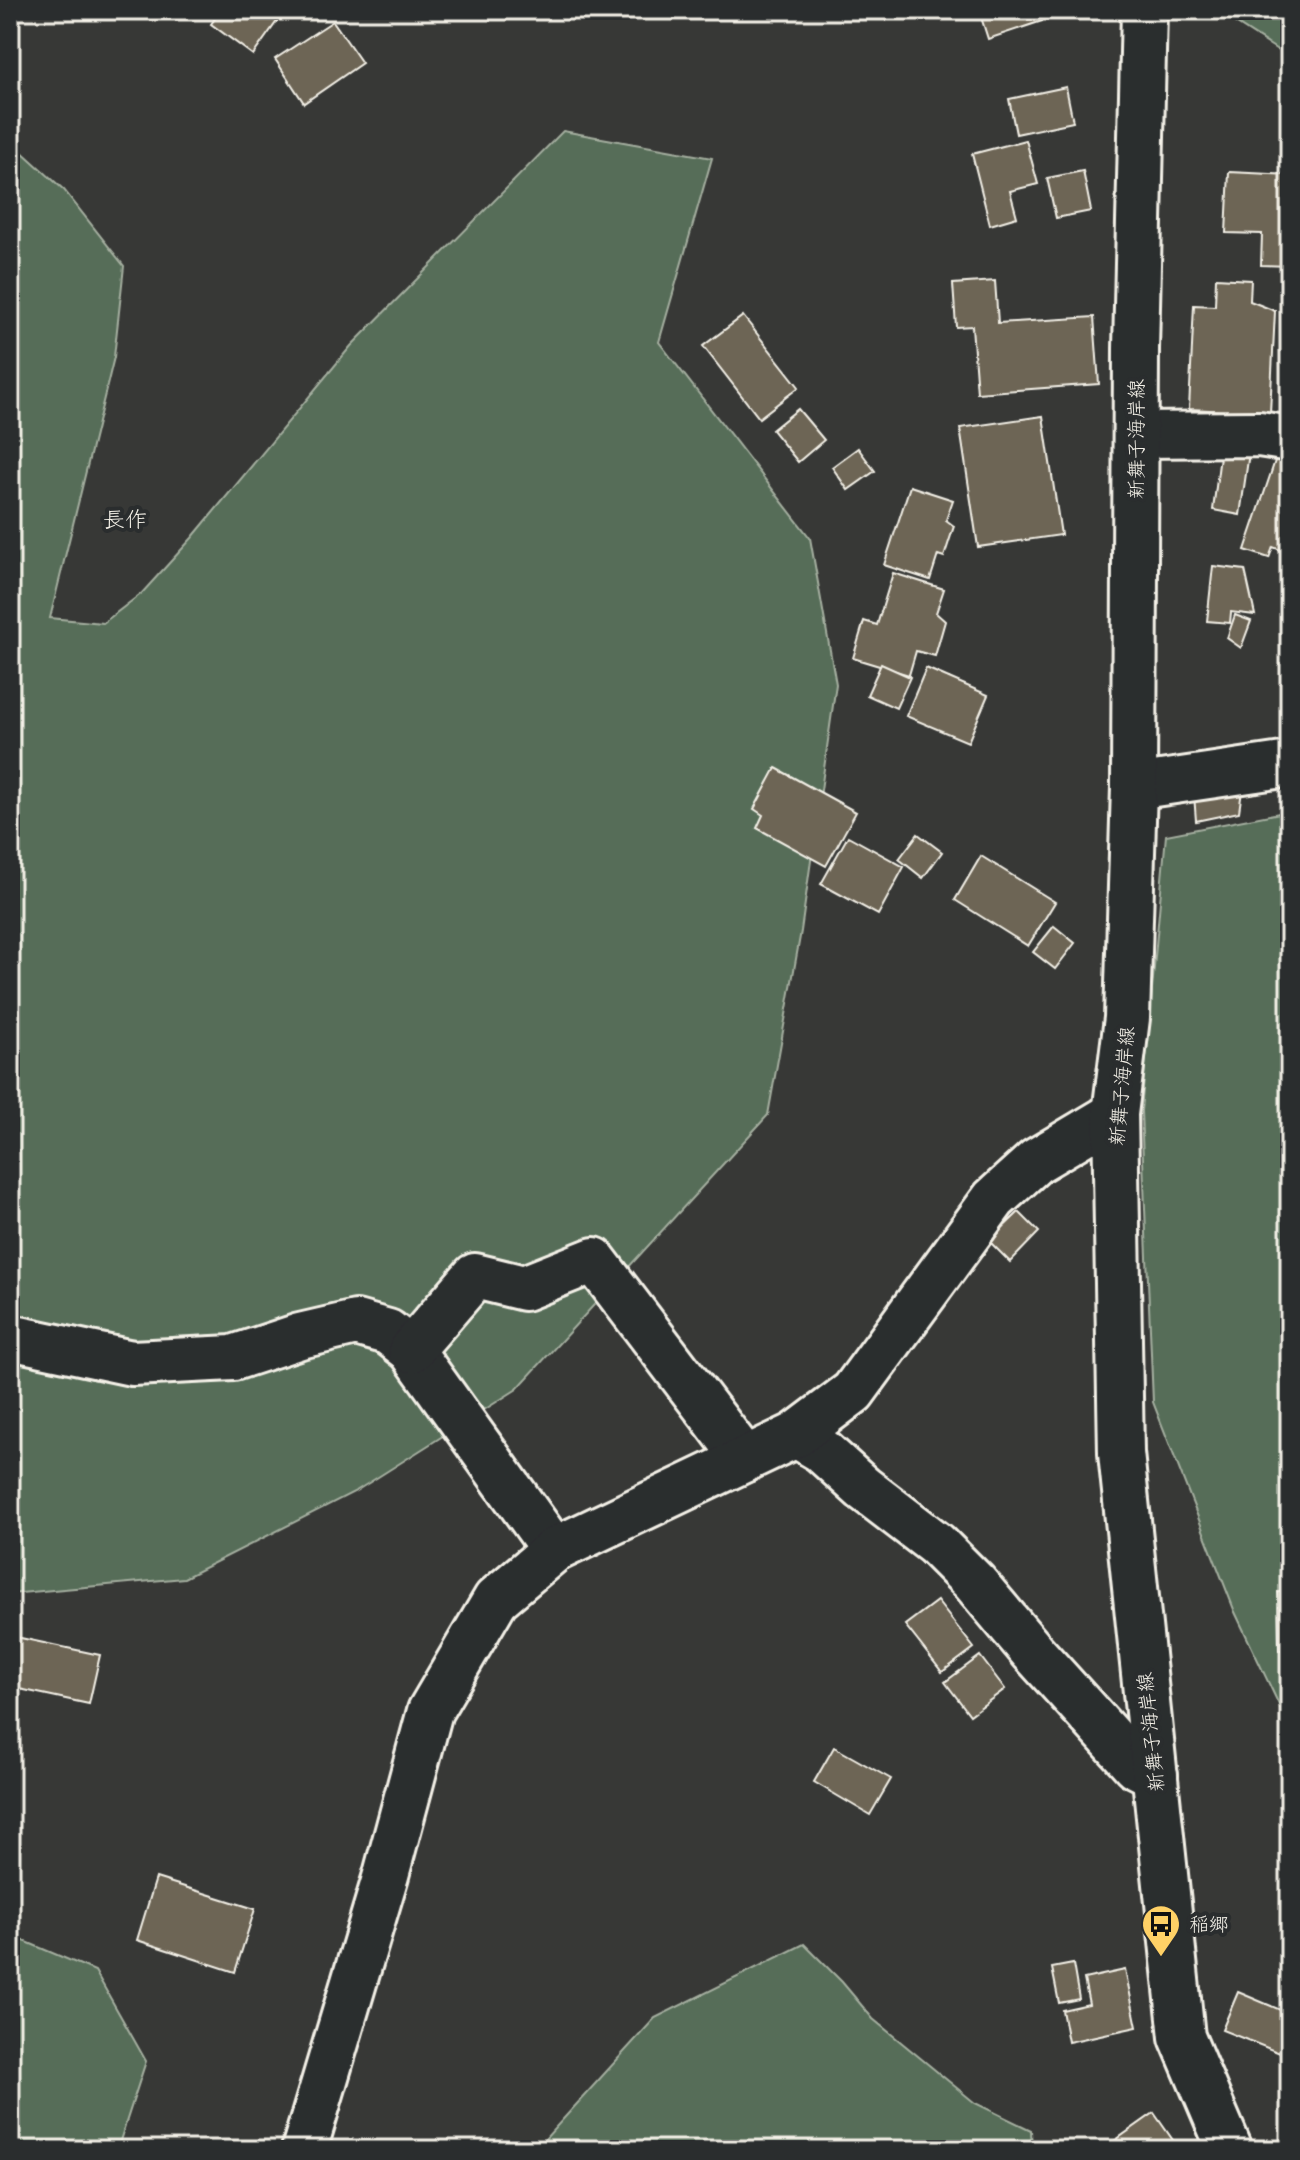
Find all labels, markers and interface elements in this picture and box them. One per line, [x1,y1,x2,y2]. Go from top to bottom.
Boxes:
street label: 新舞子海岸線 [1124,379,1149,499]
district label: 長作 [103,506,147,534]
street label: 新舞子海岸線 [1104,1025,1140,1147]
street label: 新舞子海岸線 [1132,1671,1170,1793]
bus stop icon: 稲郷 [1140,1903,1182,1958]
place label: 稲郷 [1189,1912,1229,1937]

